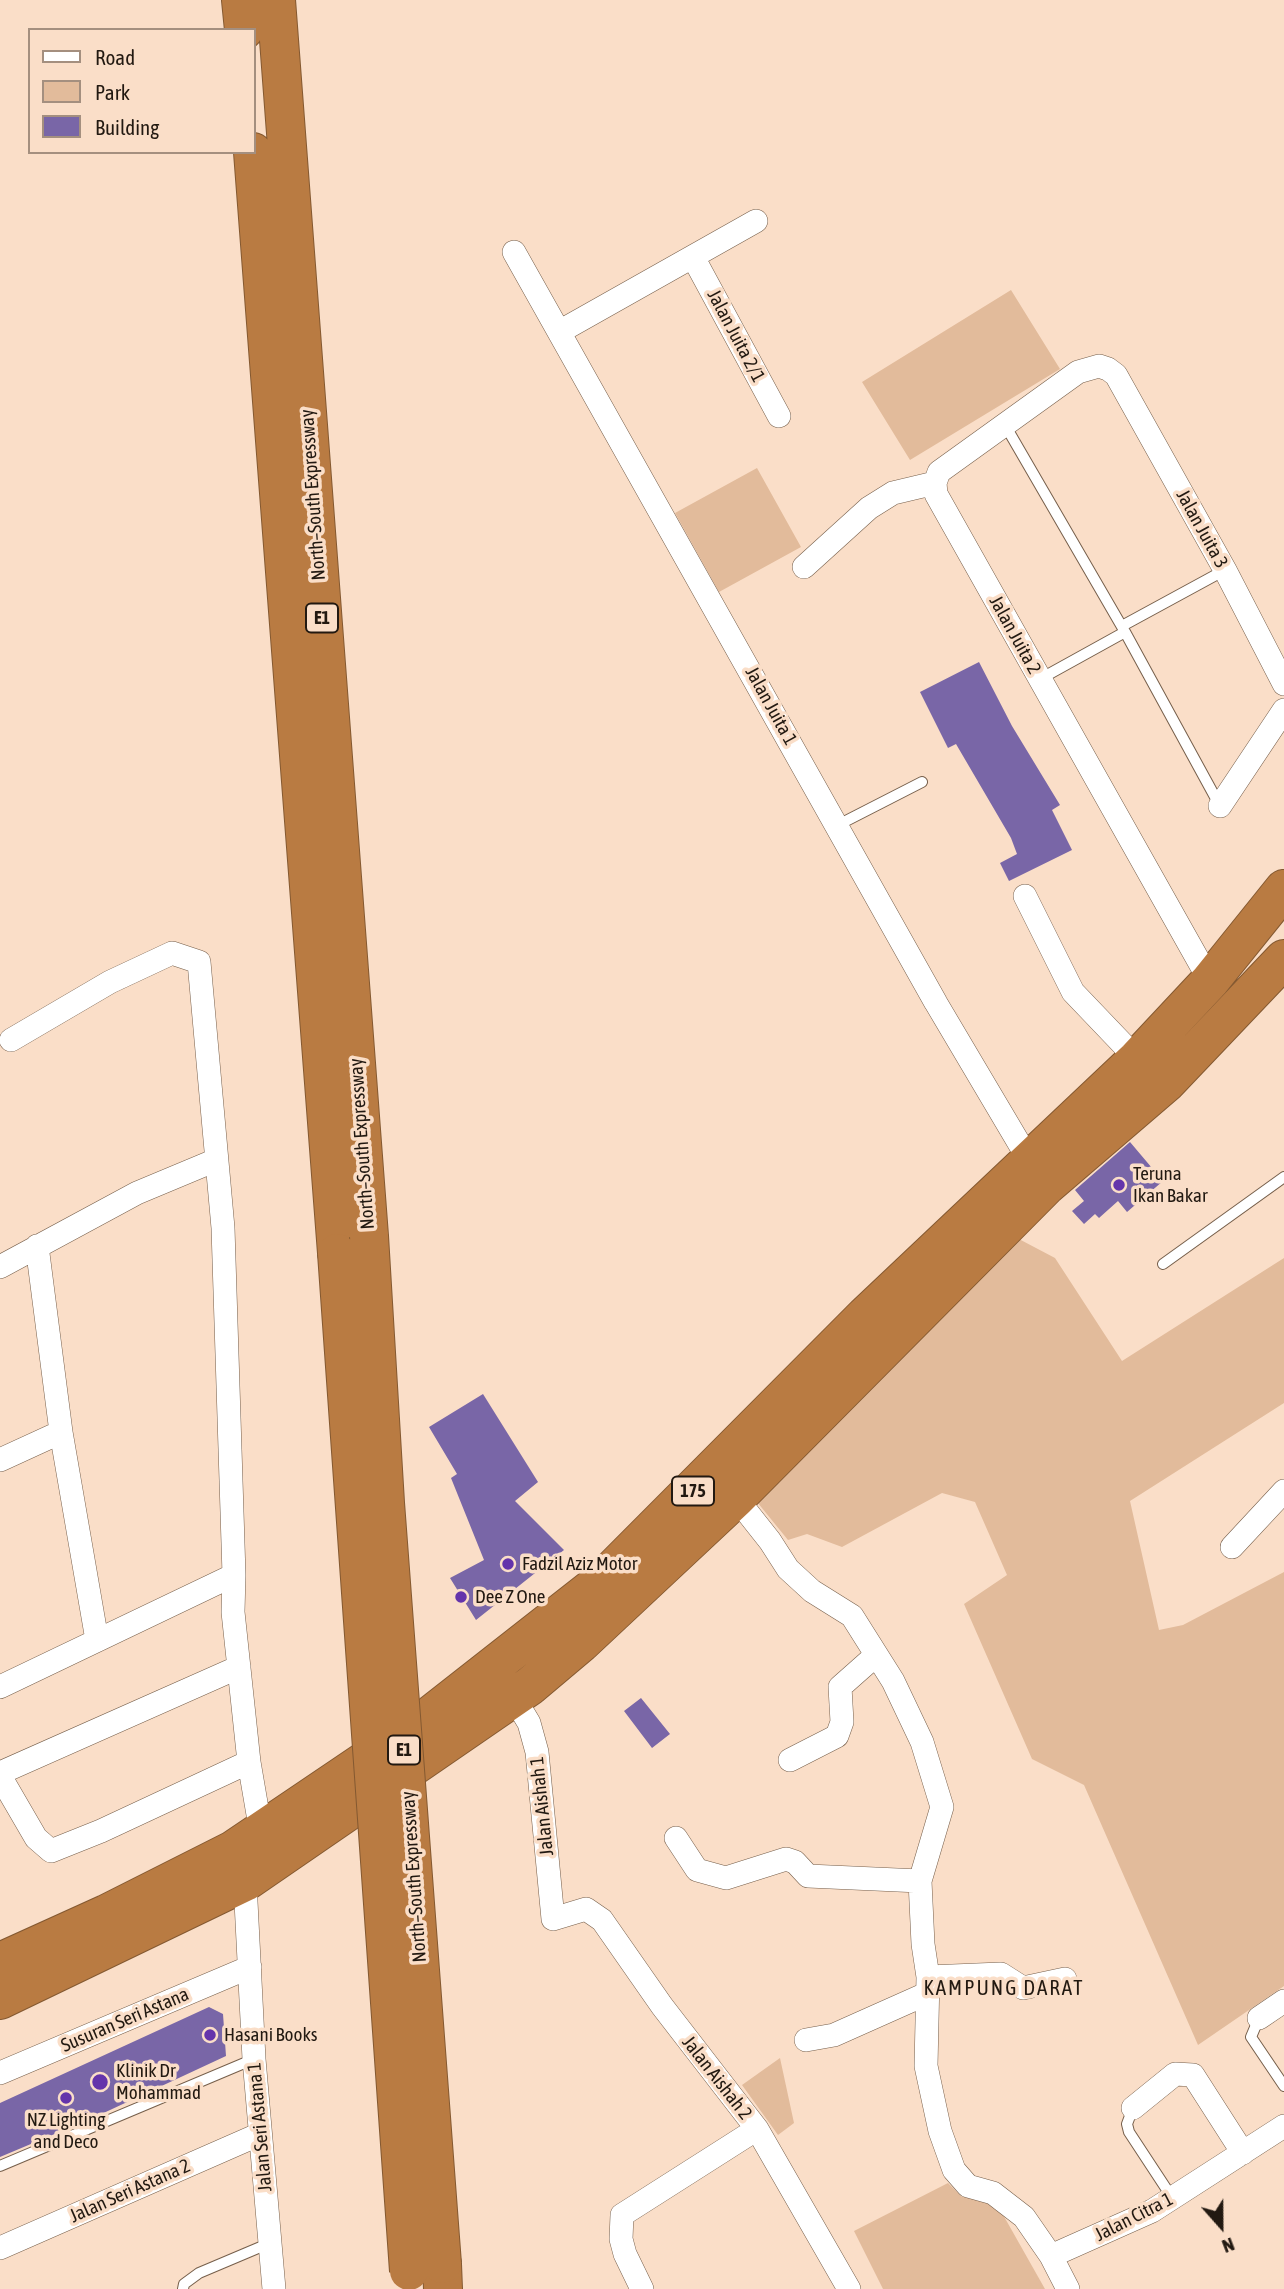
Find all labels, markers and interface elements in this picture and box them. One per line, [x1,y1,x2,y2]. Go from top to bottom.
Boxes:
legend [28,28,256,154]
text: Road [95,45,135,69]
text: Park [95,80,130,104]
text: Building [95,115,159,139]
street label: Jalan Juita 2/1 [702,286,770,386]
street label: North–South Expressway [296,409,330,581]
street label: Jalan Juita 3 [1171,486,1233,572]
street label: Jalan Juita 2 [984,592,1046,678]
road number: E1 [306,604,338,632]
street label: Jalan Juita 1 [740,663,802,749]
street label: North–South Expressway [345,1058,379,1230]
place label: Teruna Ikan Bakar [1133,1163,1207,1207]
marker: Teruna Ikan Bakar [1111,1177,1127,1193]
road number: 175 [672,1476,714,1506]
place label: Fadzil Aziz Motor [522,1553,637,1575]
marker: Fadzil Aziz Motor [500,1556,516,1572]
place label: Dee Z One [475,1586,545,1608]
marker: Dee Z One [453,1589,469,1605]
road number: E1 [388,1736,420,1764]
street label: Jalan Aishah 1 [525,1755,559,1857]
street label: North–South Expressway [397,1791,431,1963]
district label: KAMPUNG DARAT [925,1975,1083,2001]
street label: Susuran Seri Astana [58,1983,192,2057]
place label: Hasani Books [224,2024,318,2046]
marker: Hasani Books [202,2027,218,2043]
street label: Jalan Aishah 2 [677,2032,757,2124]
place label: Klinik Dr Mohammad [116,2060,201,2104]
street label: Jalan Seri Astana 1 [243,2061,277,2193]
marker: Klinik Dr Mohammad [90,2072,110,2092]
marker: NZ Lighting and Deco [58,2090,74,2106]
place label: NZ Lighting and Deco [27,2109,105,2153]
street label: Jalan Seri Astana 2 [66,2154,194,2228]
street label: Jalan Citra 1 [1091,2188,1177,2246]
north arrow [1186,2191,1256,2261]
text: N [1219,2233,1238,2258]

